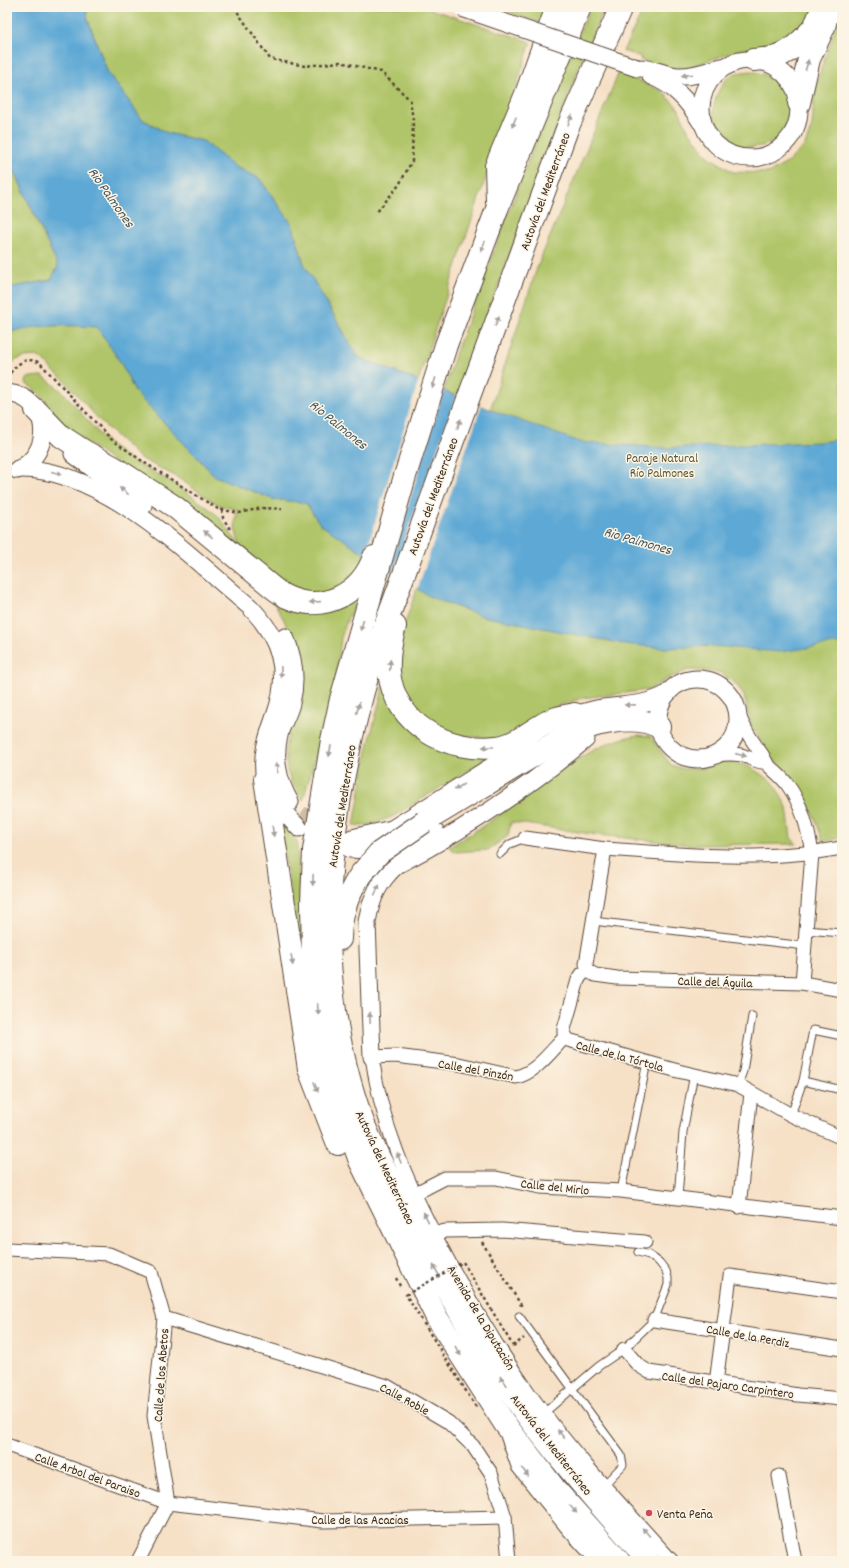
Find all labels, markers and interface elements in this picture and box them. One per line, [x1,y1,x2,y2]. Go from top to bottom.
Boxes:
one-way arrow [805,58,811,71]
one-way arrow [681,72,693,78]
one-way arrow [568,113,574,125]
one-way arrow [511,117,517,129]
street label: Autovía del Mediterráneo [516,130,577,253]
water label: Rio Palmones [82,164,139,233]
one-way arrow [479,240,485,252]
one-way arrow [494,314,500,326]
one-way arrow [431,377,437,389]
water label: Rio Palmones [304,396,372,456]
one-way arrow [456,418,462,430]
street label: Autovía del Mediterráneo [404,435,465,558]
park label: Paraje Natural Río Palmones [626,450,698,484]
one-way arrow [50,470,63,476]
one-way arrow [118,487,129,495]
water label: Rio Palmones [601,523,675,561]
one-way arrow [203,529,214,538]
one-way arrow [309,598,321,605]
one-way arrow [359,620,365,632]
one-way arrow [387,658,393,671]
one-way arrow [278,666,285,678]
one-way arrow [356,702,362,715]
one-way arrow [623,702,636,708]
street label: Autovía del Mediterráneo [324,743,363,869]
one-way arrow [481,744,494,750]
one-way arrow [327,745,333,757]
one-way arrow [735,753,747,759]
one-way arrow [274,762,280,774]
one-way arrow [454,783,464,791]
one-way arrow [270,825,276,837]
one-way arrow [309,874,316,886]
one-way arrow [374,884,380,896]
one-way arrow [289,954,295,966]
street label: Calle del Águila [677,973,754,994]
one-way arrow [315,1003,322,1015]
one-way arrow [367,1011,373,1024]
street label: Calle de la Tórtola [573,1037,666,1078]
street label: Calle del Pinzón [436,1055,515,1087]
one-way arrow [314,1081,320,1093]
street label: Autovía del Mediterráneo [349,1108,419,1228]
one-way arrow [395,1151,401,1163]
street label: Calle del Mirlo [519,1175,590,1202]
one-way arrow [423,1211,429,1223]
street label: Avenida de la Diputación [441,1262,519,1374]
one-way arrow [433,1264,439,1275]
street label: Calle de la Perdiz [704,1321,791,1354]
street label: Calle de los Abetos [150,1328,175,1423]
one-way arrow [454,1346,462,1356]
street label: Calle del Pajaro Carpintero [660,1368,795,1405]
one-way arrow [499,1376,507,1386]
street label: Calle Roble [376,1379,432,1421]
street label: Autovía del Mediterráneo [504,1391,596,1500]
one-way arrow [556,1429,565,1440]
street label: Calle Arbol del Paraiso [32,1448,143,1504]
one-way arrow [521,1467,529,1478]
one-way arrow [569,1504,578,1514]
place label: Venta Peña [657,1506,713,1525]
marker: Venta Peña [644,1508,654,1518]
street label: Calle de las Acacias [311,1512,409,1531]
one-way arrow [641,1527,651,1537]

